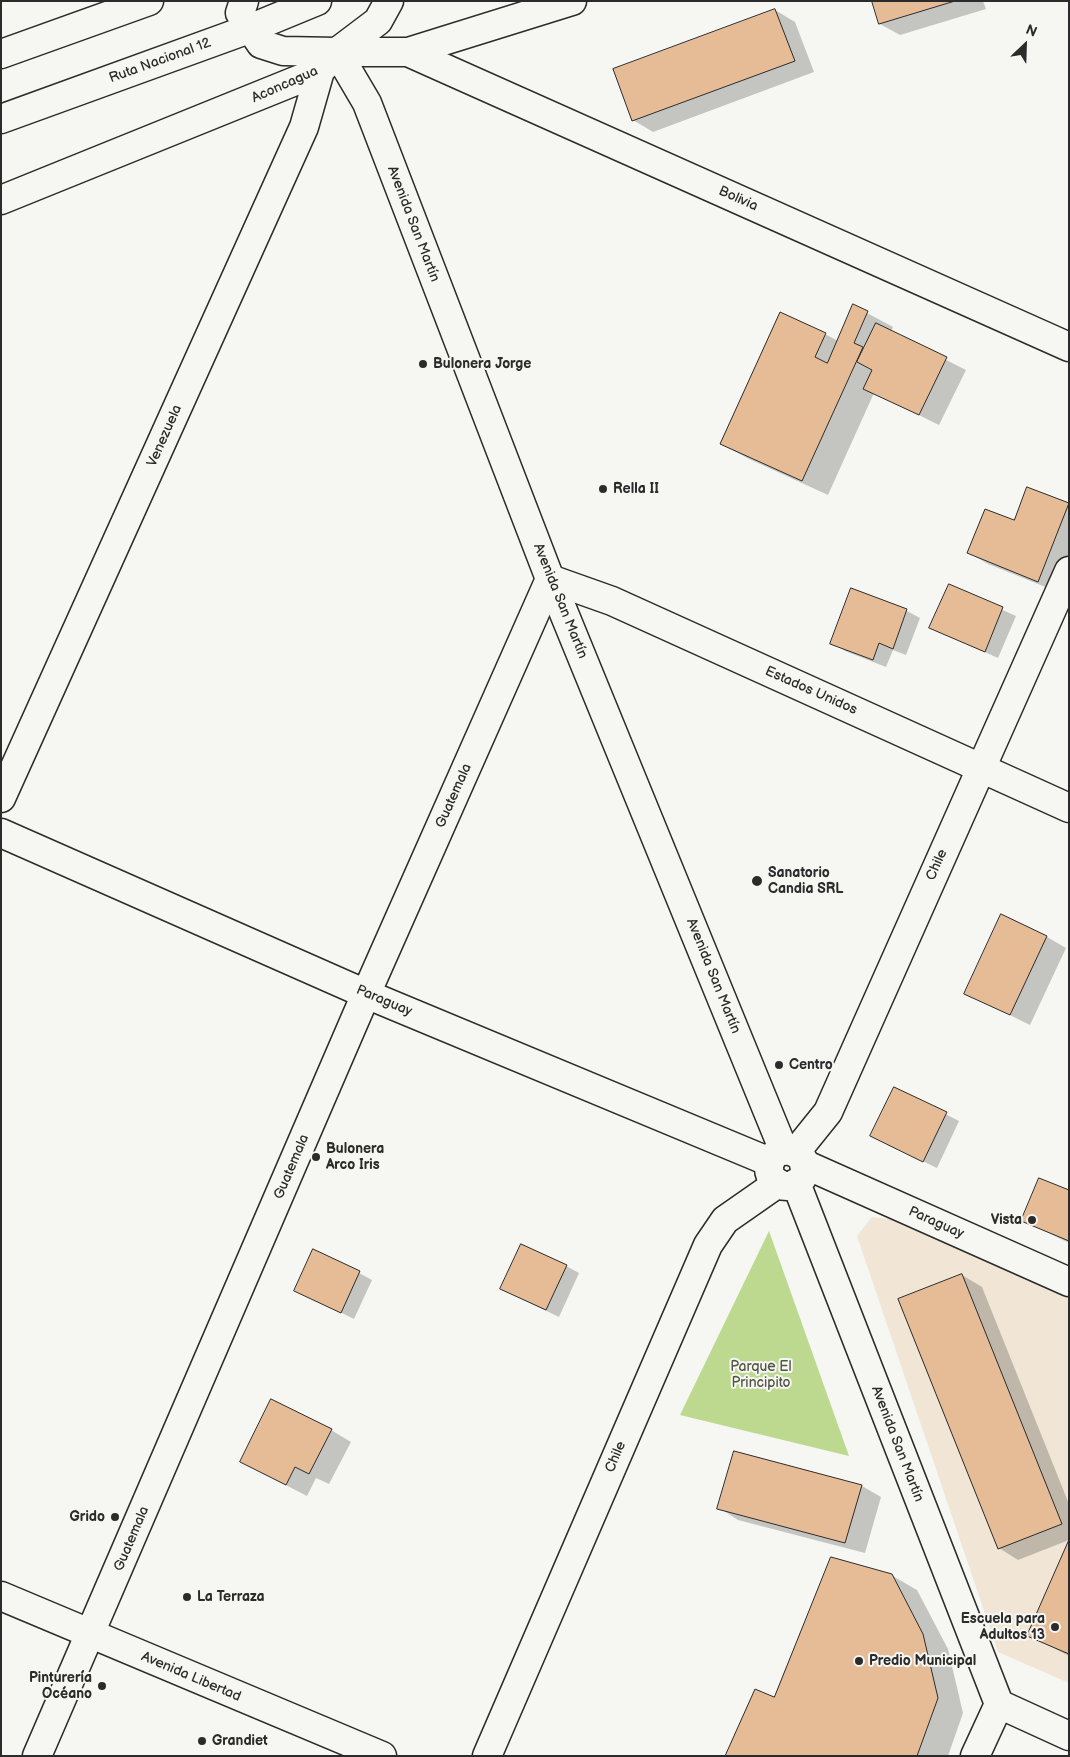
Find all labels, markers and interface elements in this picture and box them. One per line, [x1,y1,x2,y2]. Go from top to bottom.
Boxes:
north arrow [1000,20,1050,70]
text: N [1023,21,1040,41]
street label: Ruta Nacional 12 [107,35,213,87]
street label: Aconcagua [249,63,321,107]
street label: Avenida San Martín [383,164,443,284]
street label: Bolivia [716,183,760,215]
place label: Bulonera Jorge [433,356,531,372]
marker: Bulonera Jorge [417,358,429,370]
street label: Venezuela [144,403,186,469]
place label: Rella II [613,481,659,497]
marker: Rella II [597,483,609,495]
street label: Avenida San Martín [529,541,591,661]
street label: Estados Unidos [762,663,860,719]
street label: Guatemala [432,761,476,831]
street label: Chile [923,847,951,883]
place label: Sanatorio Candia SRL [768,865,843,898]
marker: Sanatorio Candia SRL [750,874,764,888]
street label: Avenida San Martín [682,916,744,1036]
street label: Paraguay [354,982,414,1020]
place label: Centro [789,1057,833,1073]
marker: Centro [773,1059,785,1071]
street label: Guatemala [271,1132,313,1202]
place label: Bulonera Arco Iris [326,1141,384,1174]
marker: Bulonera Arco Iris [310,1151,322,1163]
street label: Paraguay [906,1203,966,1243]
place label: Vista [991,1212,1022,1228]
marker: Vista [1026,1214,1038,1226]
park label: Parque El Principito [730,1359,792,1391]
street label: Avenida San Martín [867,1384,927,1504]
street label: Chile [602,1439,630,1475]
street label: Guatemala [111,1504,153,1574]
place label: Grido [70,1509,105,1525]
marker: Grido [109,1511,121,1523]
place label: La Terraza [197,1589,265,1605]
marker: La Terraza [181,1591,193,1603]
place label: Escuela para Adultos 13 [961,1611,1045,1644]
marker: Escuela para Adultos 13 [1049,1621,1061,1633]
street label: Avenida Libertad [139,1648,243,1706]
place label: Predio Municipal [869,1653,976,1669]
marker: Predio Municipal [853,1655,865,1667]
place label: Pinturería Océano [29,1670,92,1702]
marker: Pinturería Océano [96,1680,108,1692]
place label: Grandiet [212,1733,268,1749]
marker: Grandiet [196,1735,208,1747]

